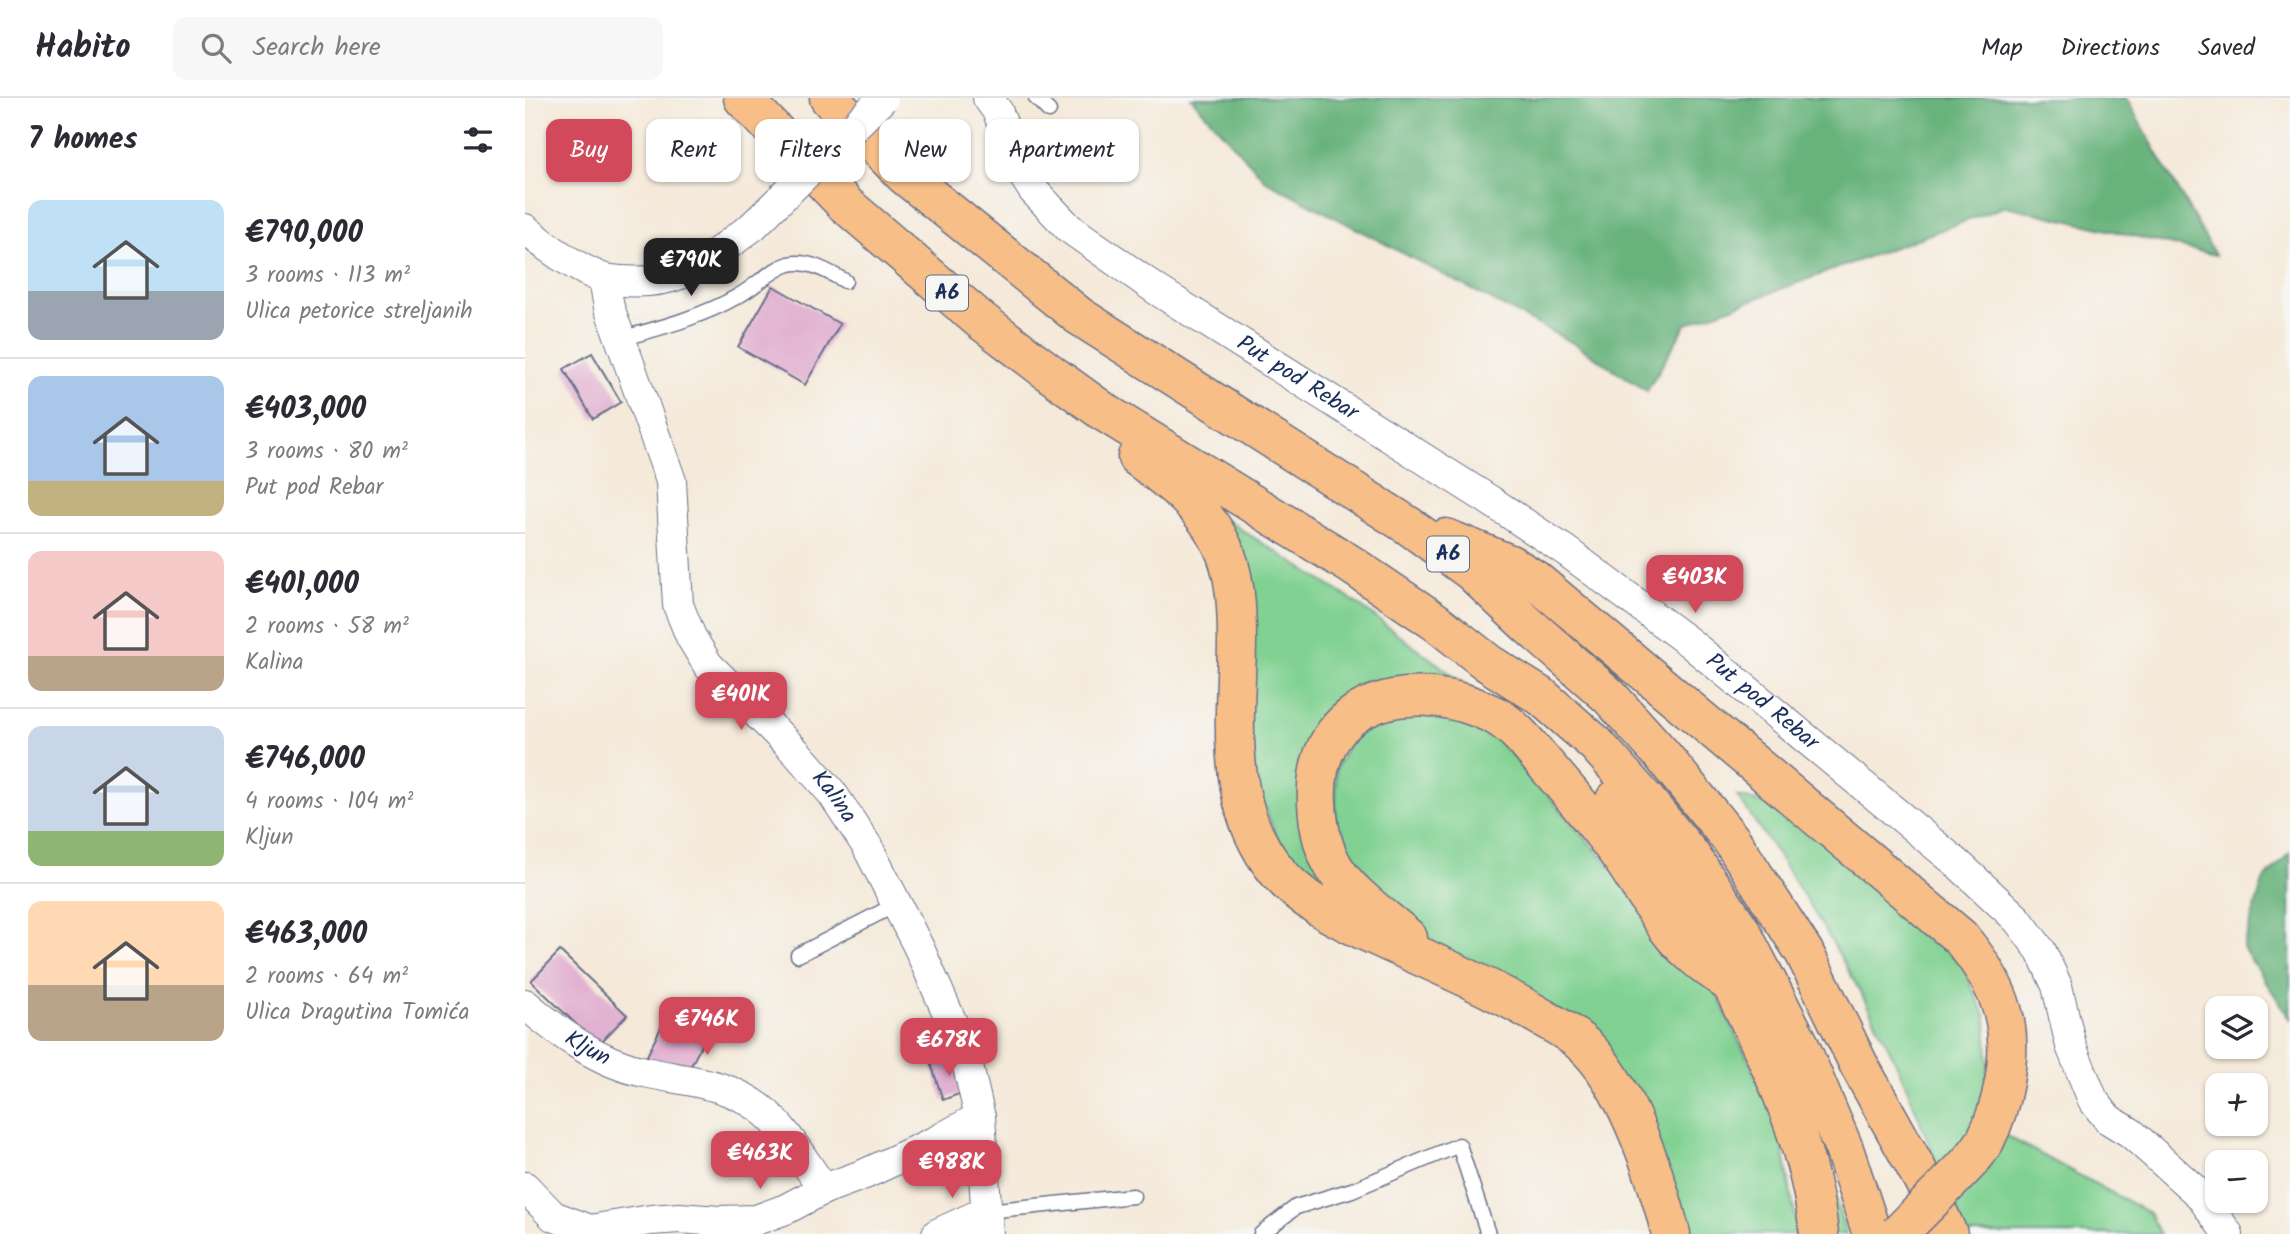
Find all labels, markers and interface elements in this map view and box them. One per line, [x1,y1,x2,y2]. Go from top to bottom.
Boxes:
search box [173,17,663,80]
text: Habito [35,22,131,75]
text: Search here [253,27,381,69]
icon: search [197,29,235,67]
text: Map [1981,29,2023,68]
text: Directions [2061,29,2160,68]
text: Saved [2198,29,2255,68]
text: 7 homes [28,116,138,164]
chip: Buy [546,119,632,182]
chip: Rent [646,119,741,182]
chip: Filters [755,119,865,182]
chip: New [879,119,971,182]
chip: Apartment [985,119,1139,182]
icon: filters [459,121,497,159]
text: €790,000 [245,210,363,258]
icon: home [84,228,168,312]
pin: €790K [642,238,740,298]
text: €790K [660,243,722,279]
text: 3 rooms · 113 m² [245,258,410,294]
road number: A6 [926,276,968,310]
text: Ulica petorice streljanih [245,294,473,330]
street label: Put pod Rebar [1229,326,1366,431]
text: €403,000 [245,386,366,434]
icon: home [84,404,168,488]
text: 3 rooms · 80 m² [245,434,408,470]
text: Put pod Rebar [245,470,383,506]
road number: A6 [1427,536,1469,572]
pin: €403K [1646,556,1744,615]
text: €403K [1662,560,1728,596]
text: €401,000 [245,561,359,609]
icon: home [84,579,168,663]
text: 2 rooms · 58 m² [245,609,409,645]
street label: Put pod Rebar [1697,644,1828,761]
text: Kalina [245,645,304,681]
pin: €401K [692,672,790,732]
text: €401K [711,677,771,713]
text: €746,000 [245,736,365,784]
icon: home [84,754,168,838]
street label: Kalina [802,762,865,831]
text: 4 rooms · 104 m² [245,784,413,820]
text: Kljun [245,820,293,856]
text: €463,000 [245,911,367,959]
icon: home [84,929,168,1013]
text: 2 rooms · 64 m² [245,959,408,995]
text: Ulica Dragutina Tomića [245,995,470,1031]
map controls [2205,996,2268,1213]
button: layers [2205,996,2268,1059]
pin: €746K [658,998,756,1057]
text: €746K [675,1002,739,1038]
pin: €678K [900,1018,998,1078]
street label: Kljun [557,1021,616,1077]
text: €678K [916,1023,982,1059]
button: + [2205,1073,2268,1136]
pin: €463K [711,1132,809,1191]
text: €463K [727,1136,793,1172]
pin: €988K [903,1140,1001,1200]
text: €988K [918,1145,986,1181]
button: − [2205,1150,2268,1213]

